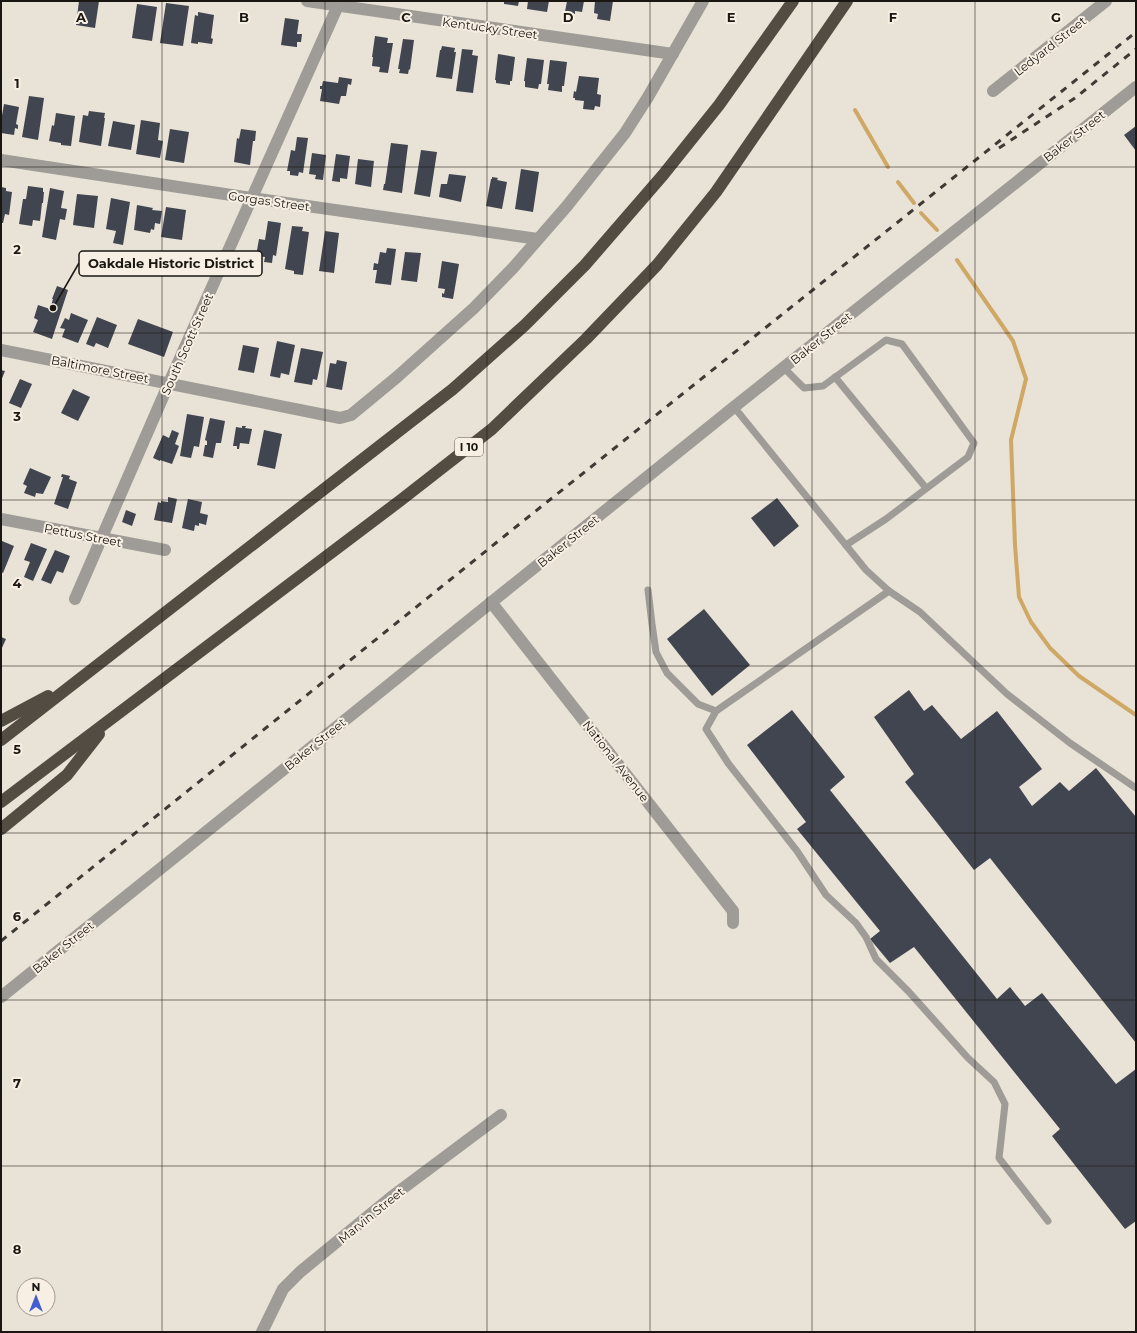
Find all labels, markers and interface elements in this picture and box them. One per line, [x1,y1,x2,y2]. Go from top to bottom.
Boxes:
text: A [75,9,87,25]
text: B [239,9,249,25]
text: C [401,9,411,25]
text: D [563,9,574,25]
text: E [727,9,736,25]
text: F [889,9,897,25]
text: G [1051,9,1061,25]
street label: Ledyard Street [1011,13,1089,79]
street label: Kentucky Street [441,14,539,42]
text: 1 [14,75,20,91]
street label: Baker Street [1040,107,1108,165]
street label: Gorgas Street [227,188,311,214]
text: 2 [13,241,21,257]
callout: Oakdale Historic District [79,251,262,276]
text: Oakdale Historic District [88,255,254,271]
street label: South Scott Street [158,291,216,397]
street label: Baker Street [787,309,855,367]
street label: Baltimore Street [50,352,150,386]
text: 3 [12,408,21,424]
road number: I 10 [455,438,483,456]
street label: Baker Street [534,512,602,570]
street label: Pettus Street [43,520,123,550]
text: 4 [13,575,22,591]
street label: Baker Street [281,715,349,773]
street label: National Avenue [580,717,652,805]
text: 5 [13,741,21,757]
text: 6 [13,908,22,924]
street label: Baker Street [29,918,97,976]
text: 7 [13,1075,21,1091]
street label: Marvin Street [335,1184,407,1246]
text: 8 [13,1241,22,1257]
north arrow [16,1277,56,1317]
text: N [32,1280,40,1294]

